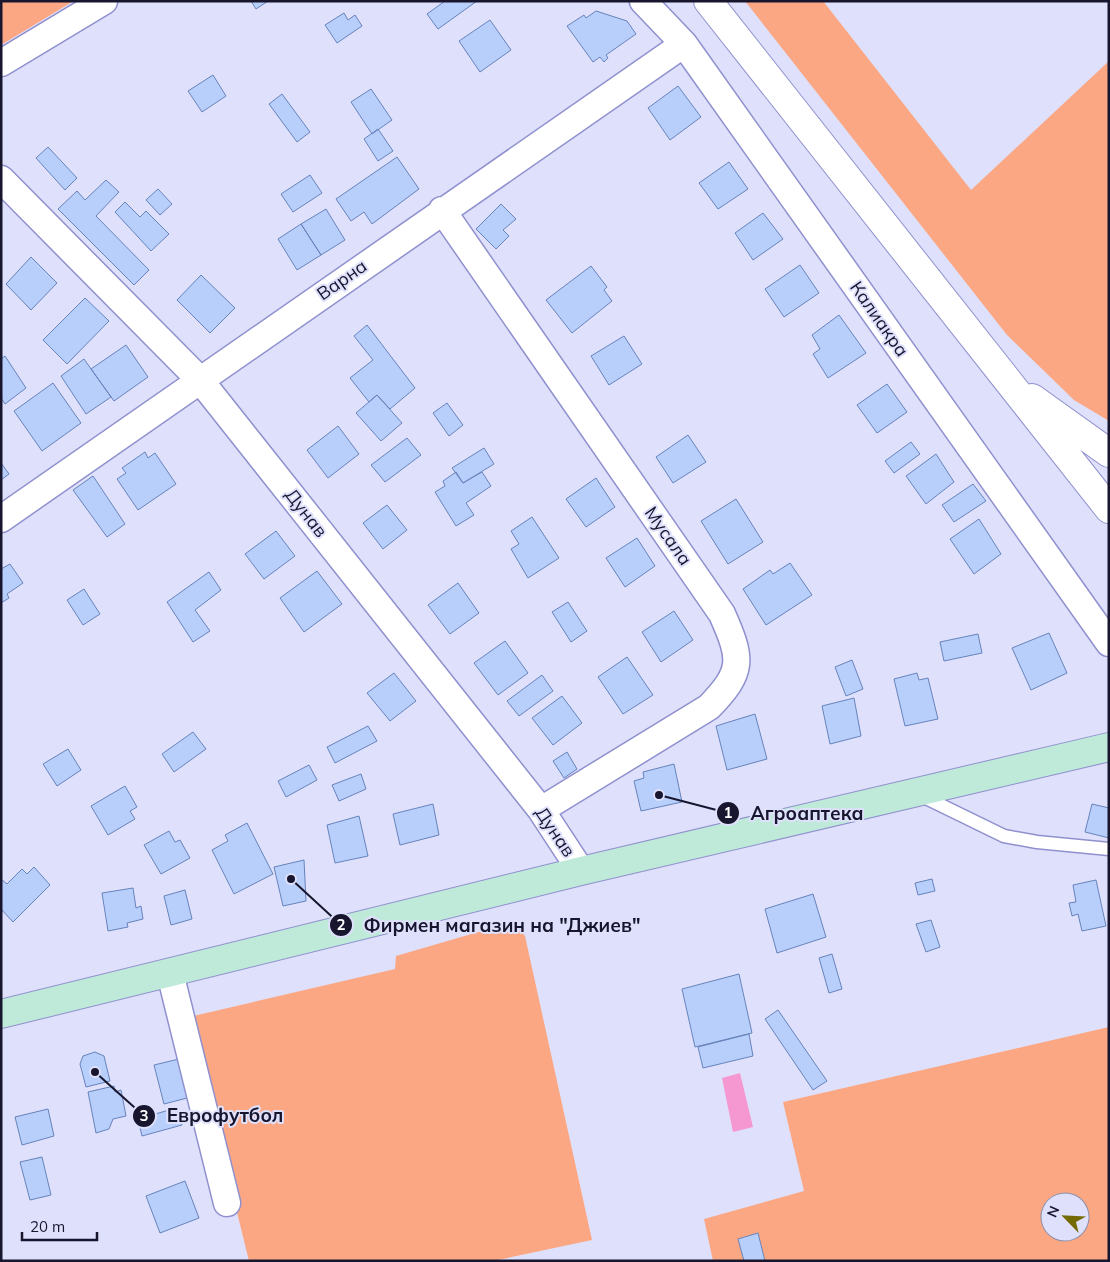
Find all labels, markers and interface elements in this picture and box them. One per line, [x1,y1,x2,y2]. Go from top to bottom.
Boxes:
street label: Варна [312,254,371,305]
street label: Калиакра [845,277,914,361]
street label: Дунав [280,484,333,542]
street label: Мусала [640,502,697,570]
callout: Агроаптека [716,796,874,830]
text: Агроаптека [750,801,864,825]
street label: Дунав [530,802,580,861]
text: 1 [723,803,733,822]
callout: Фирмен магазин на "Джиев" [329,908,650,942]
text: Фирмен магазин на "Джиев" [364,913,640,937]
text: 2 [336,915,346,934]
callout: Еврофутбол [131,1099,293,1133]
text: Еврофутбол [167,1103,283,1127]
text: 3 [139,1106,149,1125]
north arrow [1040,1192,1090,1242]
text: N [1043,1203,1063,1220]
scale bar [22,1210,98,1242]
text: 20 m [30,1217,65,1236]

